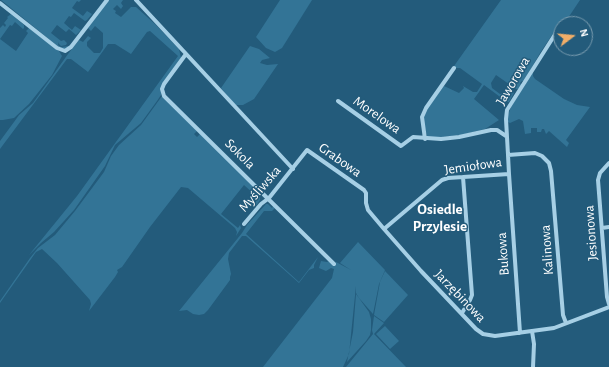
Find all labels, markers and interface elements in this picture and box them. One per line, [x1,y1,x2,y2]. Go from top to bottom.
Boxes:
north arrow [553,16,593,56]
text: N [578,28,590,38]
street label: Jaworowa [492,54,534,108]
street label: Morelowa [350,93,404,137]
street label: Sokola [221,135,259,173]
street label: Grabowa [315,139,365,181]
street label: Jemiołowa [443,154,503,178]
street label: Myśliwska [235,162,285,216]
district label: Osiedle Przylesie [413,200,467,235]
street label: Jesionowa [581,205,601,261]
street label: Kalinowa [537,224,557,276]
street label: Bukowa [493,232,513,276]
street label: Jarzębinowa [431,266,489,326]

